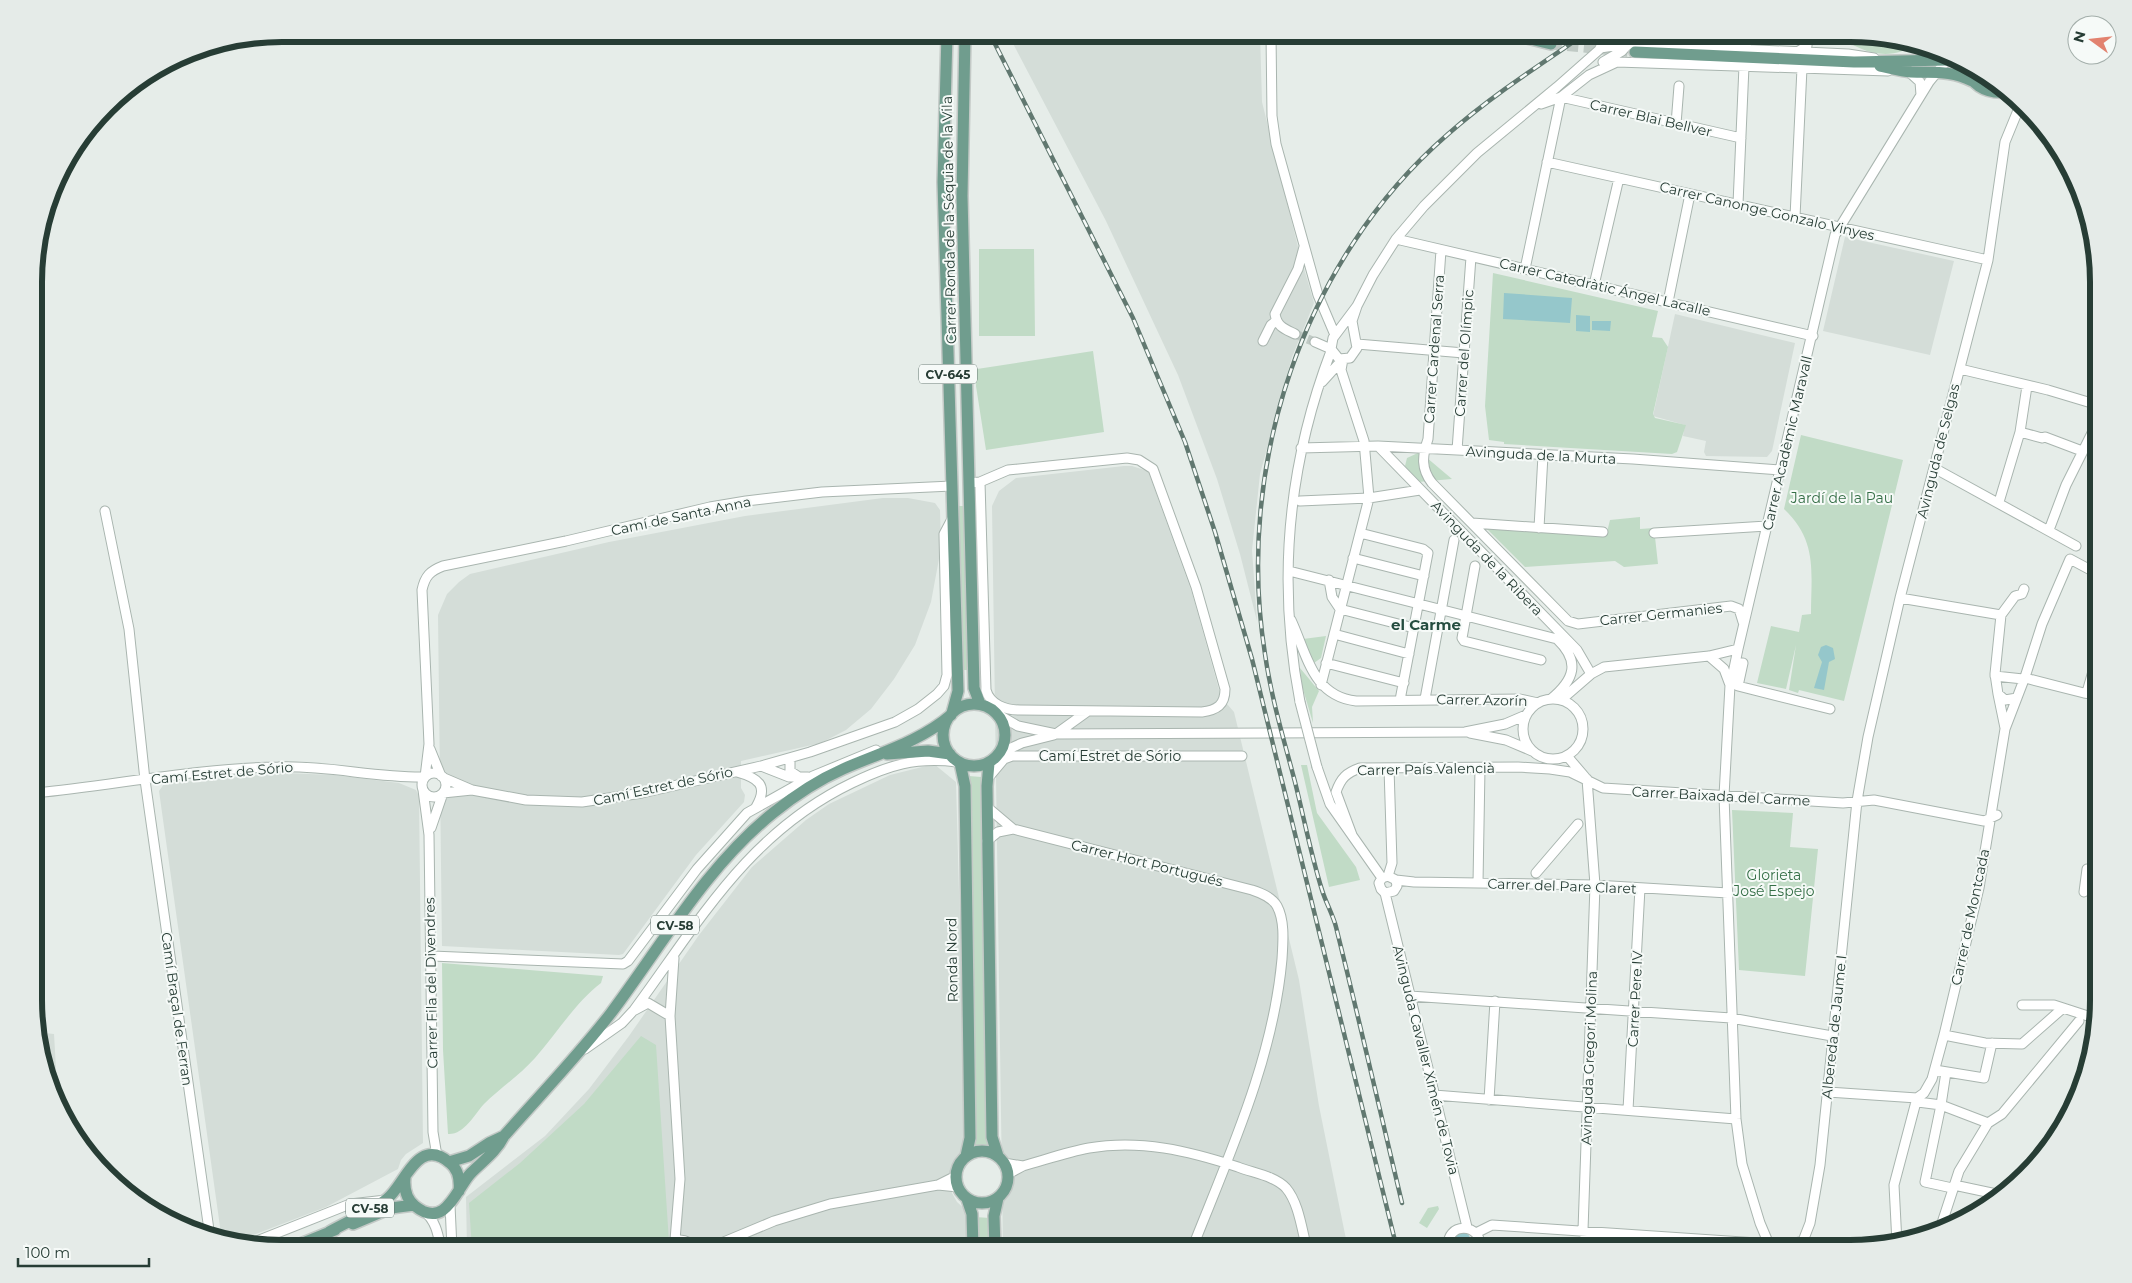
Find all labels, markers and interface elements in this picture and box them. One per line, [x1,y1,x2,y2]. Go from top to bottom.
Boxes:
north arrow [2067,15,2117,65]
text: N [2069,29,2090,44]
street label: Carrer Blai Bellver [1588,95,1714,141]
street label: Carrer Ronda de la Séquia de la Vila [938,96,960,344]
street label: Carrer Canonge Gonzalo Vinyes [1658,177,1876,245]
street label: Carrer Catedràtic Ángel Lacalle [1498,254,1712,320]
street label: Carrer Cardenal Serra [1420,274,1448,424]
street label: Carrer del Olímpic [1451,289,1477,417]
street label: Carrer Acadèmic Maravall [1758,354,1816,532]
road number: CV-645 [919,364,977,384]
street label: Avinguda de Selgas [1913,382,1963,520]
street label: Avinguda de la Murta [1465,442,1617,468]
park label: Jardí de la Pau [1790,489,1893,507]
street label: Camí de Santa Anna [609,492,753,540]
street label: Avinguda de la Ribera [1427,497,1547,619]
street label: Carrer Germanies [1599,599,1723,629]
district label: el Carme [1391,615,1461,634]
street label: Carrer Azorín [1436,690,1528,710]
street label: Camí Estret de Sório [1039,747,1181,765]
street label: Camí Estret de Sório [150,758,294,788]
street label: Carrer País Valencià [1357,759,1495,779]
street label: Camí Estret de Sório [591,762,735,810]
street label: Carrer Baixada del Carme [1631,782,1811,810]
street label: Carrer Hort Portugués [1069,835,1225,891]
street label: Carrer de Montcada [1947,847,1993,987]
park label: Glorieta José Espejo [1732,866,1815,900]
street label: Carrer del Pare Claret [1487,874,1637,898]
street label: Carrer Fila del Divendres [421,897,441,1069]
road number: CV-58 [651,916,699,934]
street label: Ronda Nord [942,917,962,1003]
street label: Camí Braçal de Ferran [157,931,197,1087]
street label: Avinguda Cavaller Ximén de Tovia [1389,943,1463,1177]
street label: Carrer Pere IV [1623,950,1647,1048]
street label: Albereda de Jaume I [1817,954,1851,1100]
street label: Avinguda Gregori Molina [1577,971,1601,1145]
road number: CV-58 [346,1198,394,1218]
scale bar [18,1236,149,1268]
text: 100 m [25,1243,70,1262]

